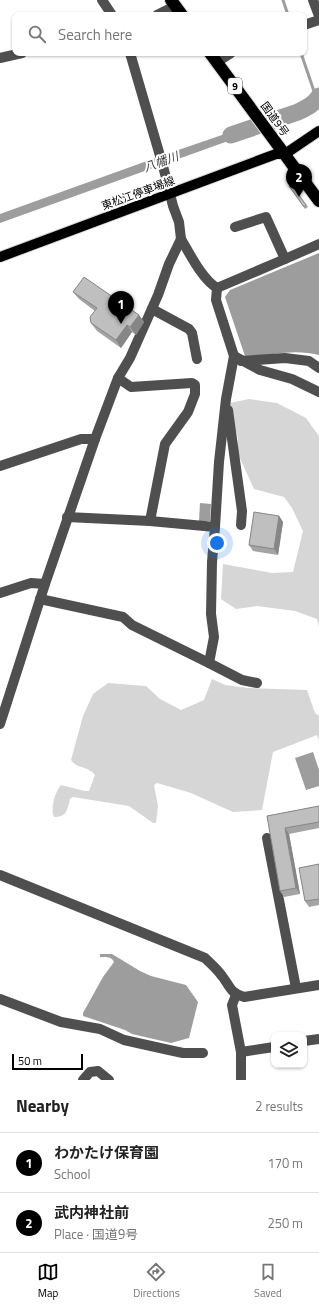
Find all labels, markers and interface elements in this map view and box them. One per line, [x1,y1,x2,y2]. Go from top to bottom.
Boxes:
search box [12,12,307,56]
icon: search [26,23,48,45]
text: Search here [58,23,132,46]
road number: 9 [228,78,242,94]
street label: 国道9号 [257,98,293,140]
water label: 八幡川 [141,146,183,177]
pin: 2 [286,164,312,197]
street label: 東松江停車場線 [99,172,177,214]
pin: 1 [108,291,134,324]
your location [207,533,227,553]
map controls [271,1032,307,1068]
button: layers [271,1032,307,1068]
scale bar [12,1052,83,1071]
text: 50 m [18,1053,42,1069]
text: Nearby [16,1093,69,1119]
text: 2 results [255,1096,303,1116]
text: わかたけ保育園 [54,1141,159,1164]
text: 1 [25,1153,33,1173]
text: 170 m [267,1153,303,1173]
text: School [54,1164,90,1184]
text: 武内神社前 [54,1201,129,1224]
text: 2 [25,1213,33,1233]
text: 250 m [267,1213,303,1233]
text: Place · 国道9号 [54,1224,138,1244]
tab: Map [37,1261,59,1301]
tab: Directions [133,1261,180,1301]
tab: Saved [254,1261,282,1301]

